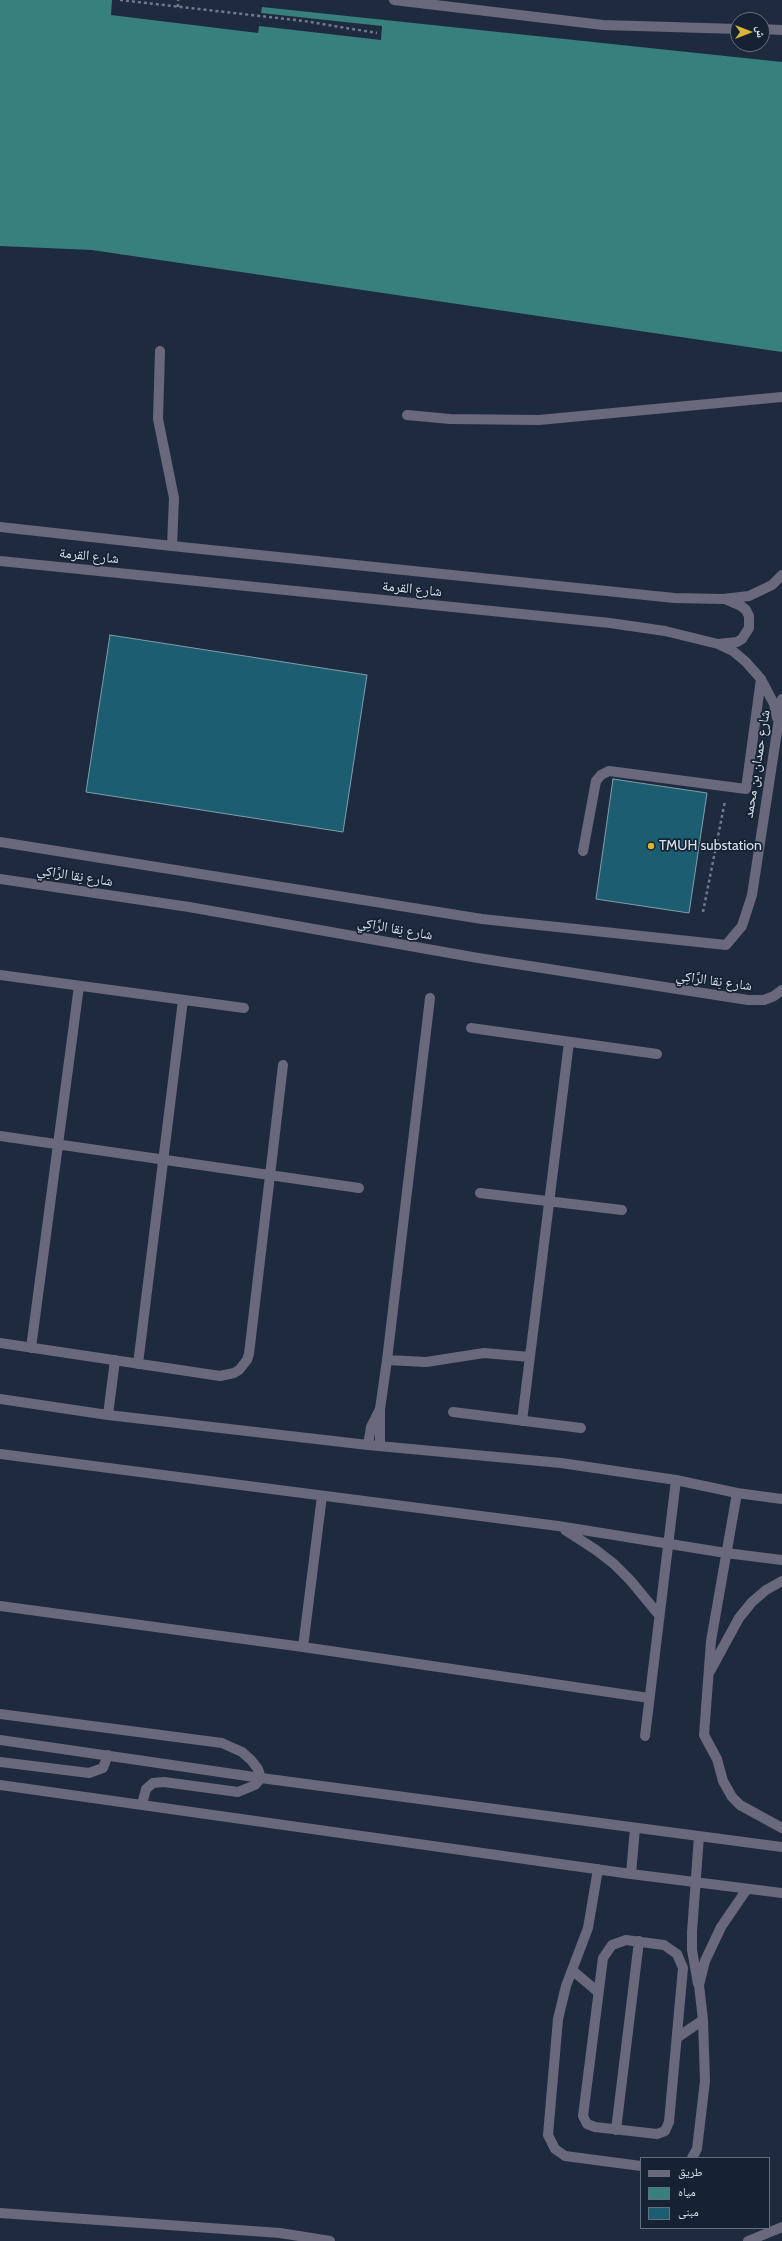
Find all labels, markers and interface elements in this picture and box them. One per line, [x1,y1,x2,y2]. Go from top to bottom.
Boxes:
north arrow [730,12,770,52]
text: ش [754,26,768,38]
street label: شارع القرمة [58,545,120,567]
street label: شارع القرمة [381,578,443,600]
street label: شارع حمدان بن محمد [740,709,774,819]
place label: TMUH substation [659,838,762,854]
marker: TMUH substation [646,841,656,851]
street label: شارع نِقا الرَّاكِي [36,862,114,890]
street label: شارع نِقا الرَّاكِي [356,914,434,944]
street label: شارع نِقا الرَّاكِي [675,967,753,995]
legend [640,2157,770,2229]
text: طريق [678,2164,703,2179]
text: مياه [678,2184,696,2199]
text: مبنى [678,2204,699,2219]

